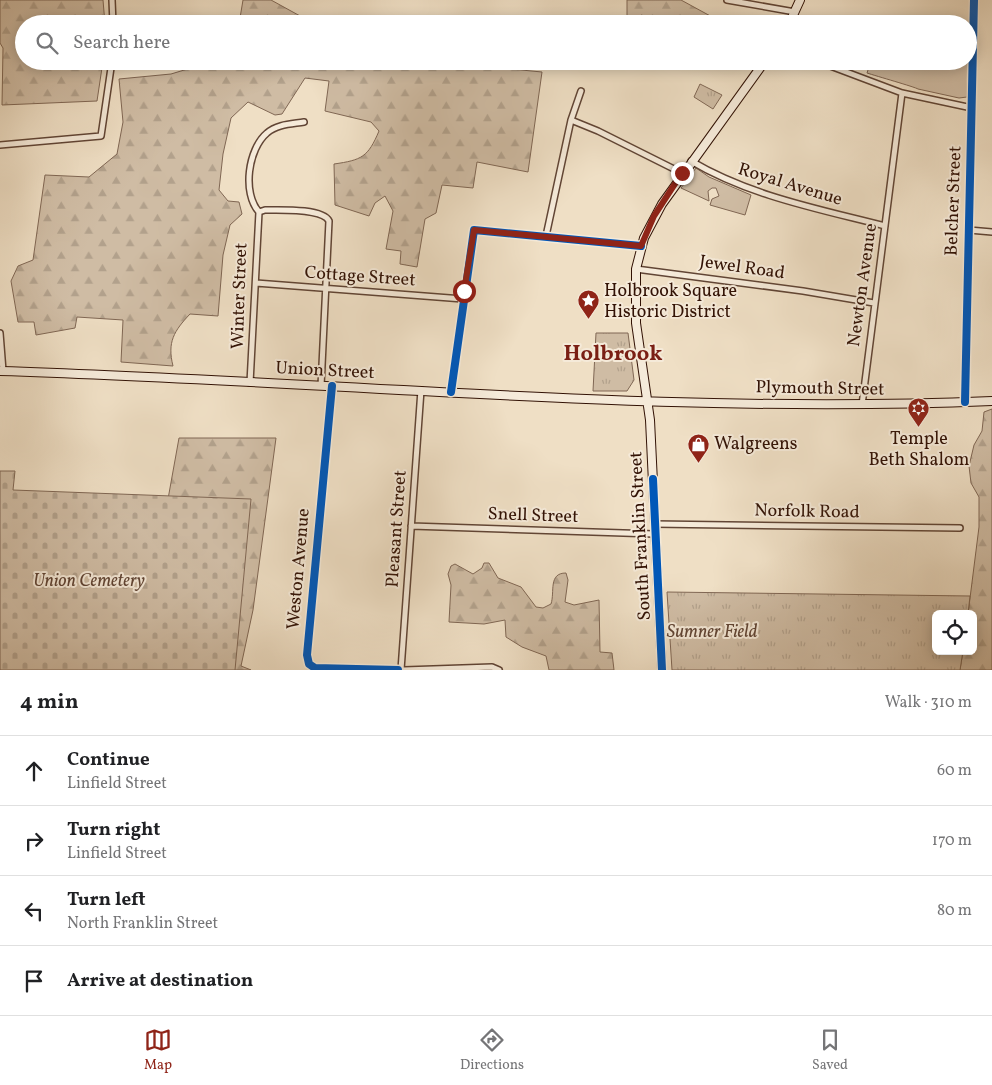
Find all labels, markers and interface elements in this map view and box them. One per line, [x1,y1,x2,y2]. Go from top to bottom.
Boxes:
search box [15,15,977,70]
icon: search [33,29,61,57]
text: Search here [73,30,170,56]
street label: Belcher Street [940,145,968,257]
street label: Royal Avenue [735,157,845,213]
route end [671,162,694,185]
street label: Newton Avenue [842,222,884,348]
street label: Winter Street [226,242,254,350]
street label: Jewel Road [698,250,786,286]
street label: Cottage Street [304,261,416,293]
place label: Holbrook Square Historic District [604,279,737,325]
route start [453,280,476,303]
place icon: Holbrook Square Historic District [576,289,600,320]
district label: Holbrook [563,339,663,370]
street label: Union Street [275,356,375,386]
street label: Plymouth Street [755,375,885,403]
synagogue icon: Temple Beth Shalom [907,397,931,428]
place label: Temple Beth Shalom [869,427,970,473]
shop icon: Walgreens [686,432,710,463]
place label: Walgreens [714,432,797,457]
street label: South Franklin Street [624,451,658,621]
street label: Pleasant Street [380,469,414,589]
street label: Norfolk Road [754,499,860,525]
street label: Snell Street [487,502,579,530]
street label: Weston Avenue [281,507,317,631]
park label: Union Cemetery [33,569,145,594]
map controls [932,610,977,655]
button: locate [932,610,977,655]
park label: Sumner Field [667,620,758,645]
text: 4 min [20,688,79,717]
text: Walk · 310 m [885,692,972,714]
text: Continue [67,747,150,773]
icon: ahead [20,757,48,785]
text: 60 m [937,760,972,782]
text: Linfield Street [67,773,167,795]
text: Turn right [67,817,160,843]
icon: right [20,827,48,855]
text: 170 m [932,830,972,852]
text: Linfield Street [67,843,167,865]
text: Turn left [67,887,146,913]
icon: left [20,897,48,925]
text: 80 m [937,900,972,922]
text: North Franklin Street [67,913,218,935]
icon: arrive [20,967,48,995]
text: Arrive at destination [67,968,253,994]
tab: Map [144,1026,172,1075]
tab: Directions [460,1026,524,1075]
tab: Saved [812,1026,848,1075]

